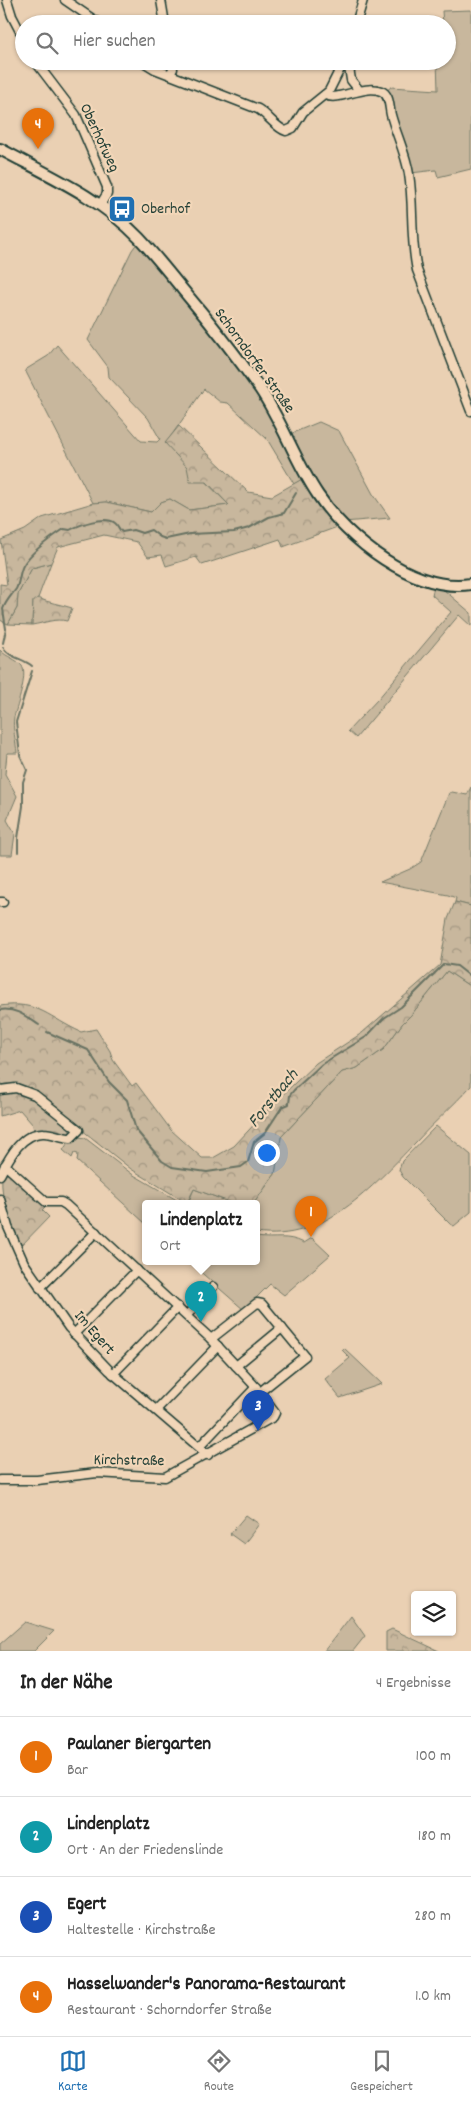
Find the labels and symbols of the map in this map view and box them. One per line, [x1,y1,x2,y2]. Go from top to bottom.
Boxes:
street label: Oberhofweg [73,100,125,176]
pin: 4 [22,108,54,149]
bus stop icon: Oberhof [107,194,137,224]
place label: Oberhof [141,198,191,221]
street label: Schorndorfer Straße [208,304,300,418]
water label: Forstbach [243,1064,306,1134]
your location [254,1140,280,1166]
pin: 1 [295,1196,327,1237]
pin: 2 [185,1281,217,1322]
street label: Im Egert [68,1306,120,1361]
pin: 3 [242,1390,274,1431]
street label: Kirchstraße [93,1449,165,1473]

